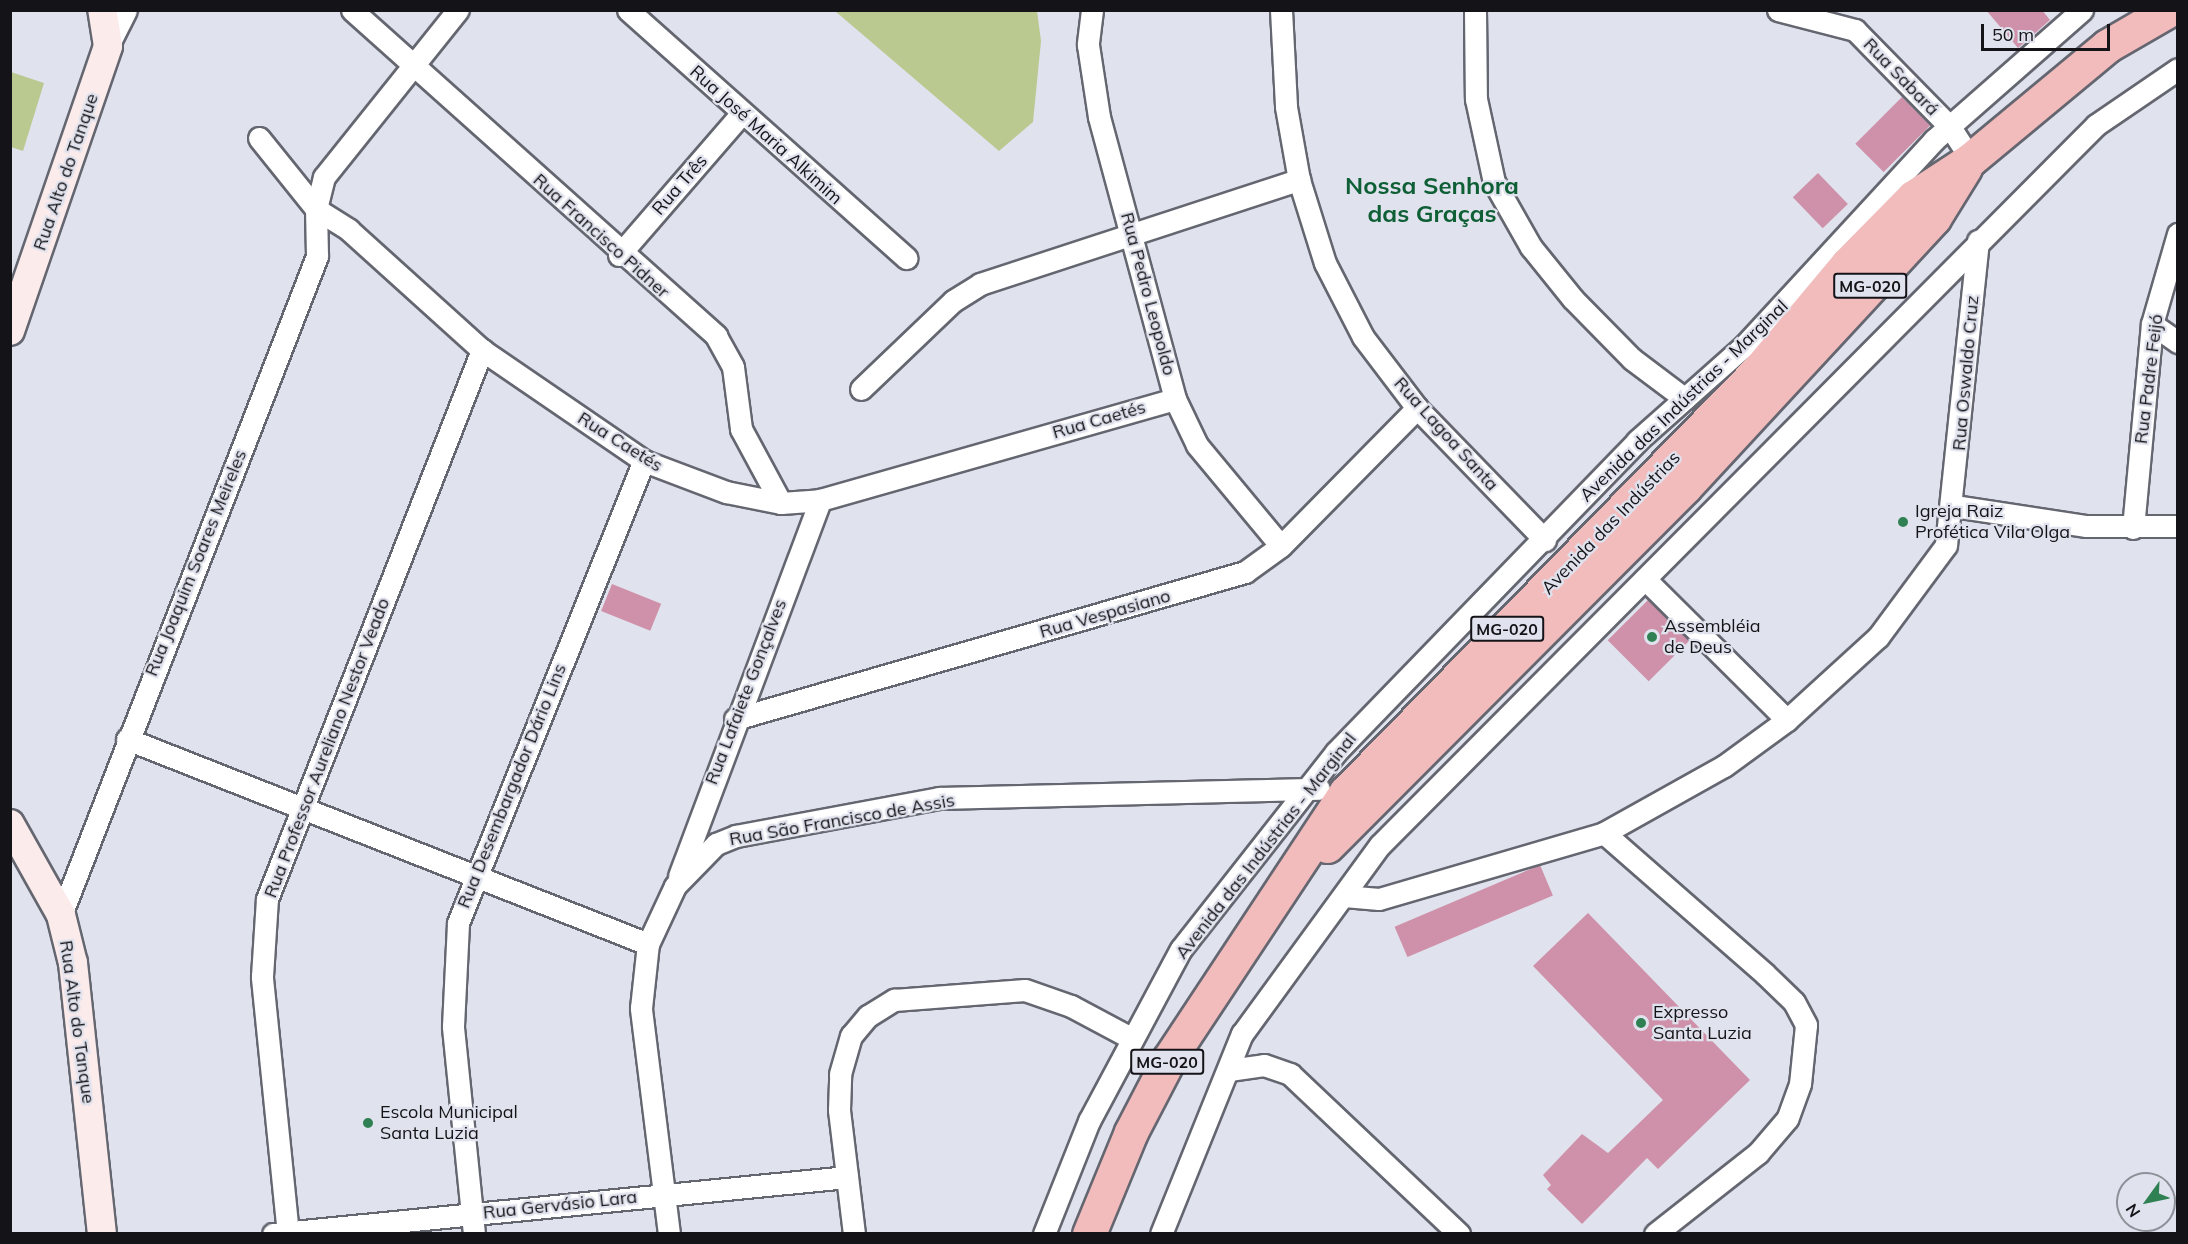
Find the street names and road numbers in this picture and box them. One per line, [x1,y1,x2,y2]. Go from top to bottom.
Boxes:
street label: Rua Sabará [1859,34,1943,120]
street label: Rua José Maria Alkimim [685,61,847,209]
street label: Rua Alto do Tanque [29,91,103,253]
street label: Rua Três [648,150,712,220]
street label: Rua Francisco Pidner [529,169,673,303]
street label: Rua Pedro Leopoldo [1116,210,1180,378]
road number: MG-020 [1832,273,1908,299]
street label: Rua Oswaldo Cruz [1948,294,1984,452]
street label: Avenida das Indústrias - Marginal [1575,296,1793,506]
street label: Rua Padre Feijó [2130,313,2168,445]
street label: Rua Lagoa Santa [1389,373,1503,495]
street label: Rua Caetés [1050,396,1148,444]
street label: Rua Caetés [574,407,666,477]
street label: Rua Joaquim Soares Meireles [141,447,251,679]
street label: Avenida das Indústrias [1537,447,1685,599]
street label: Rua Vespasiano [1037,585,1173,643]
street label: Rua Professor Aureliano Nestor Veado [260,595,394,901]
street label: Rua Lafaiete Gonçalves [701,596,791,788]
road number: MG-020 [1470,616,1544,642]
street label: Rua Desembargador Dário Lins [453,661,571,911]
street label: Avenida das Indústrias - Marginal [1171,729,1361,963]
street label: Rua São Francisco de Assis [728,790,956,850]
street label: Rua Alto do Tanque [55,939,99,1105]
road number: MG-020 [1130,1049,1204,1075]
street label: Rua Gervásio Lara [482,1186,638,1224]

